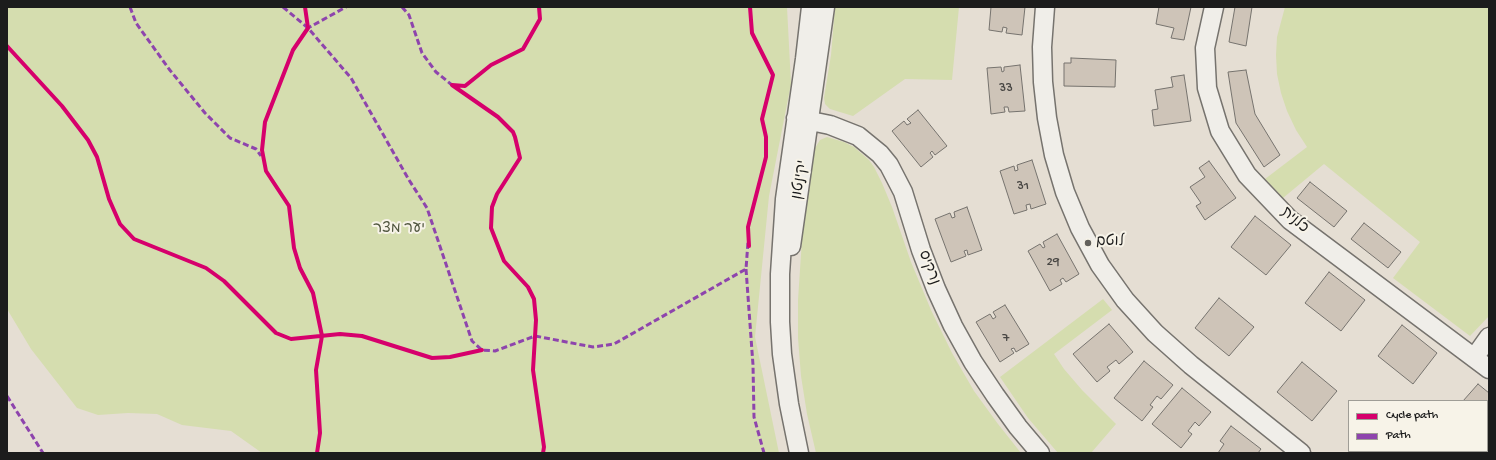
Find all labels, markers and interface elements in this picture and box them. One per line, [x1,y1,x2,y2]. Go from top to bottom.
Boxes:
house number: 33 [999,81,1013,97]
street label: יקינטון [789,159,813,201]
house number: 31 [1017,179,1029,195]
street label: כלנית [1276,204,1312,238]
park label: יער מצר [373,221,425,239]
place label: לוטם [1096,234,1124,252]
marker: לוטם [1083,238,1093,248]
street label: נרקיס [913,248,943,288]
house number: 29 [1047,255,1059,271]
house number: 7 [1003,331,1009,347]
legend [1348,400,1488,452]
text: Cycle path [1386,409,1438,423]
text: Path [1386,429,1411,443]

